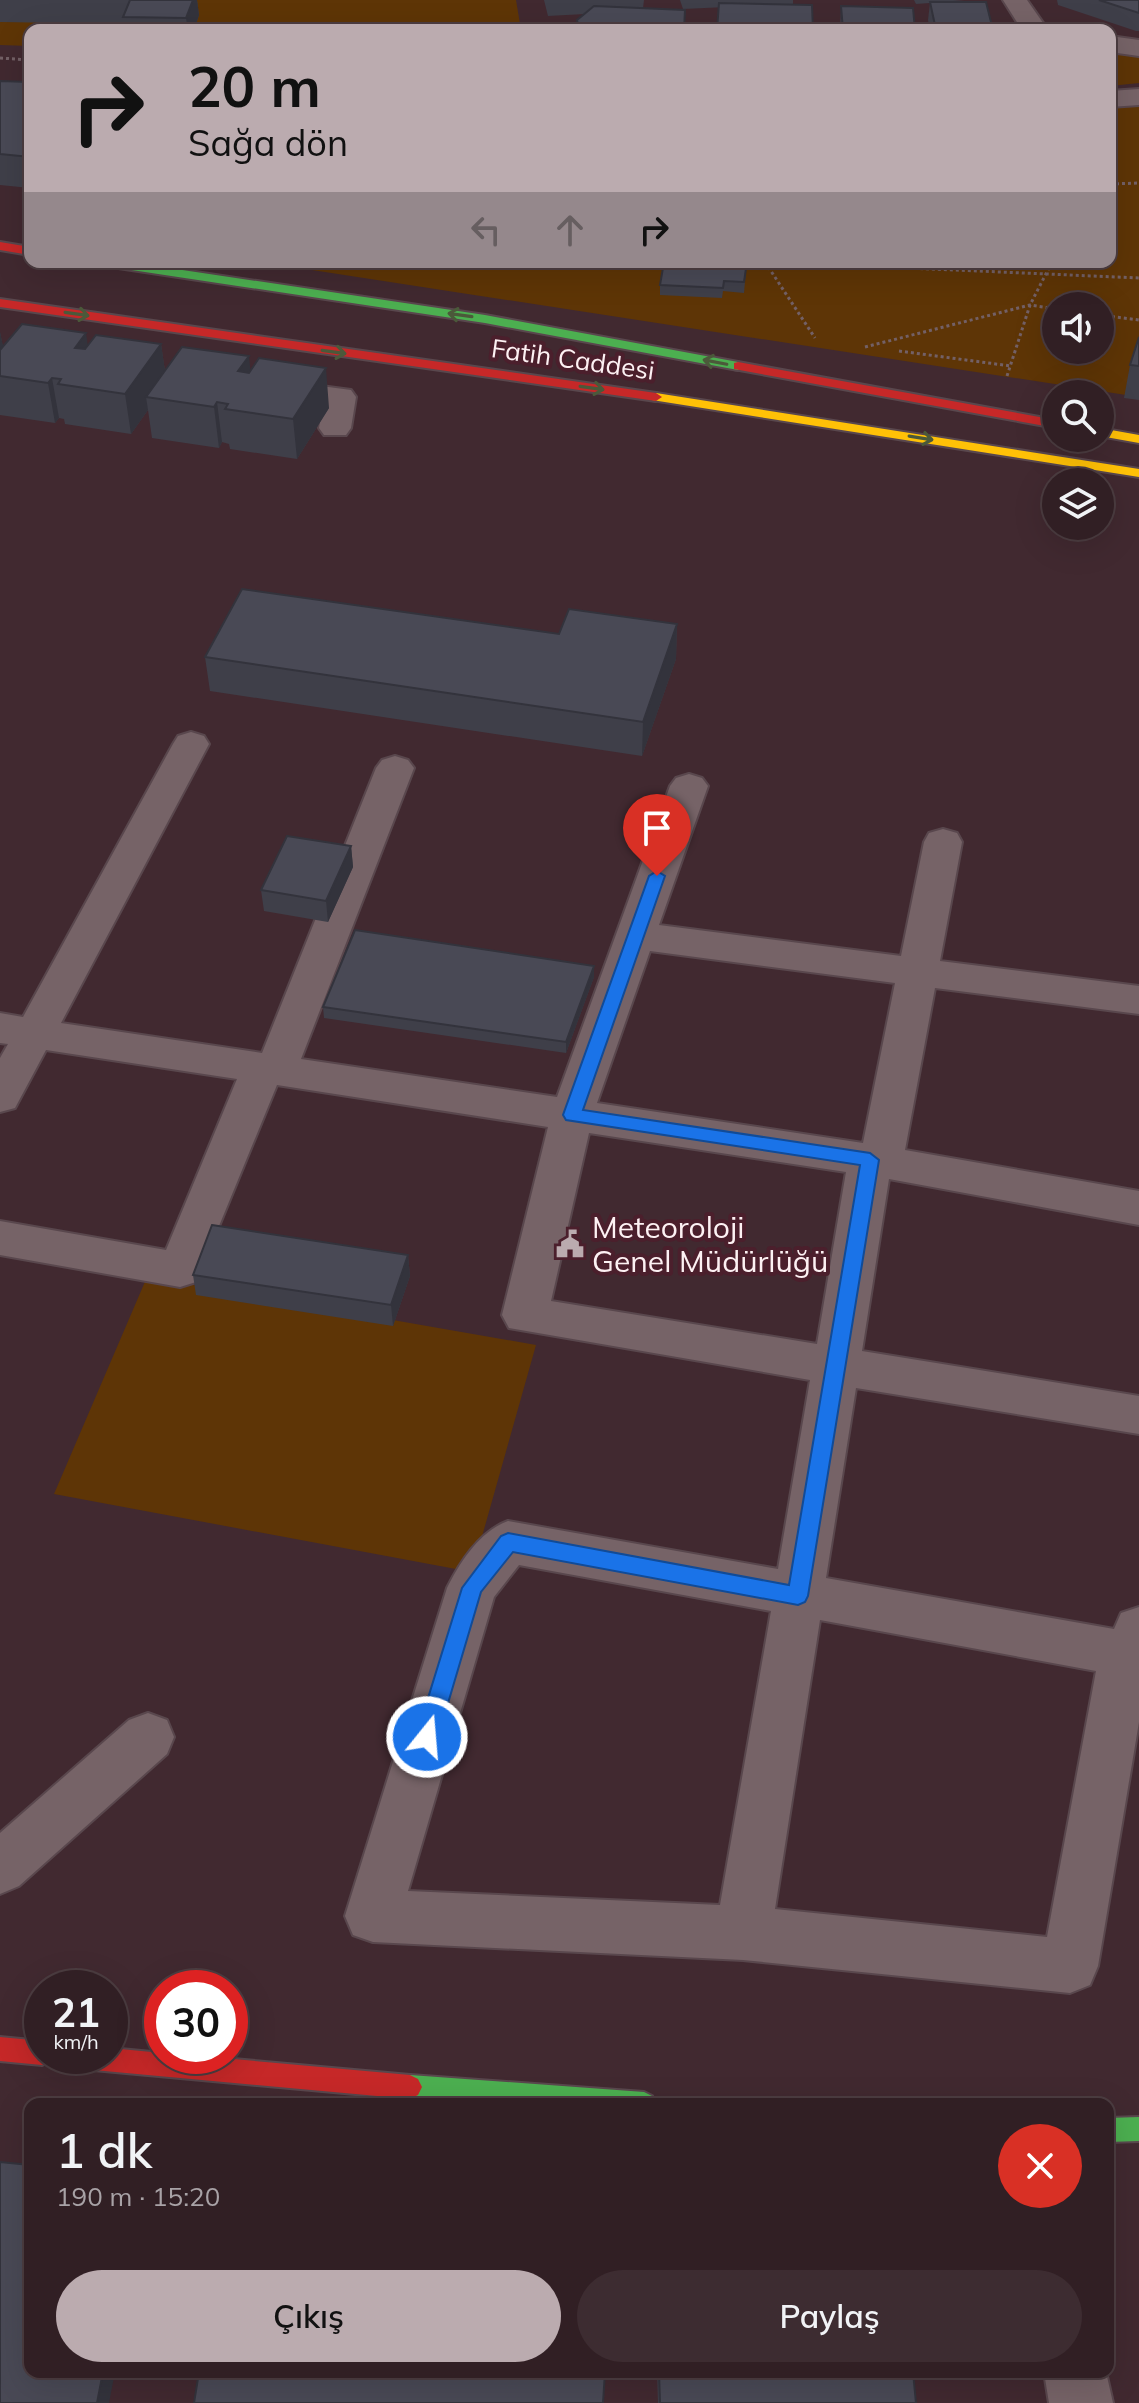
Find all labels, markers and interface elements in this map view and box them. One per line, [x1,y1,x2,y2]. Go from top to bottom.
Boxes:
text: 20 m [188,51,321,121]
icon: right [56,56,160,160]
text: Sağa dön [188,120,348,165]
icon: left [464,208,508,252]
icon: ahead [548,208,592,252]
icon: right [632,208,676,252]
map controls [1042,292,1114,540]
button: sound [1042,292,1114,364]
one-way arrow [447,307,473,322]
one-way arrow [64,308,89,323]
street label: Fatih Caddesi [489,331,657,387]
one-way arrow [321,345,347,360]
one-way arrow [703,353,729,368]
button: search [1042,380,1114,452]
one-way arrow [579,381,604,396]
one-way arrow [908,431,933,446]
button: layers [1042,468,1114,540]
pin [623,794,691,876]
icon: arrive [635,806,679,850]
place label: Meteoroloji Genel Müdürlüğü [592,1208,828,1280]
public building icon: Meteoroloji Genel Müdürlüğü [555,1229,585,1259]
position arrow [385,1695,469,1779]
speed limit sign: 30 [144,1970,248,2074]
text: 21 [52,1987,100,2037]
text: km/h [53,2029,99,2054]
text: 1 dk [56,2120,152,2180]
button: close [998,2124,1082,2208]
text: 190 m · 15:20 [56,2180,220,2213]
button: Çıkış [56,2270,561,2362]
button: Paylaş [577,2270,1082,2362]

